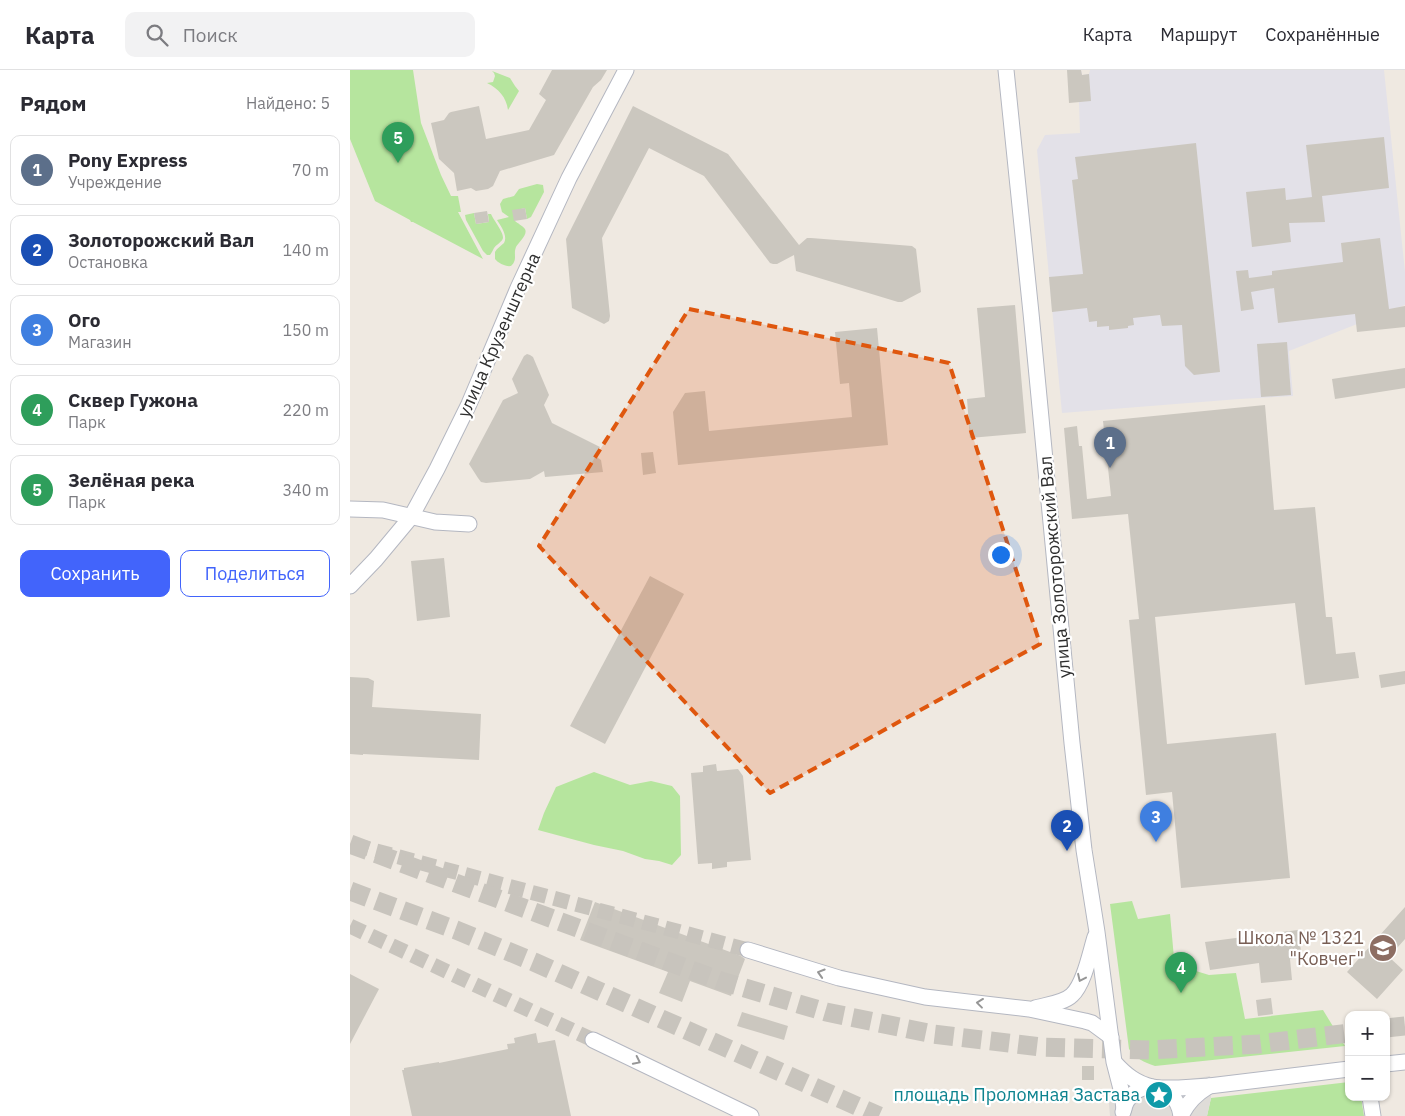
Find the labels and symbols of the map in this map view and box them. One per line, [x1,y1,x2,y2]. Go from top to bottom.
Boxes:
pin: 5 [382,122,414,163]
street label: улица Крузенштерна [452,248,545,421]
pin: 1 [1094,427,1126,468]
street label: улица Золоторожский Вал [1033,455,1076,679]
your location [988,542,1014,568]
pin: 3 [1140,801,1172,842]
pin: 2 [1051,810,1083,851]
place label: Школа № 1321 "Ковчег" [1237,926,1364,970]
school or university icon: Школа № 1321 "Ковчег" [1368,933,1398,963]
pin: 4 [1165,952,1197,993]
one-way arrow [817,968,826,978]
one-way arrow [1077,973,1088,982]
one-way arrow [976,998,984,1009]
one-way arrow [632,1055,641,1065]
place icon: площадь Проломная Застава [1144,1080,1174,1110]
place label: площадь Проломная Застава [894,1083,1140,1106]

